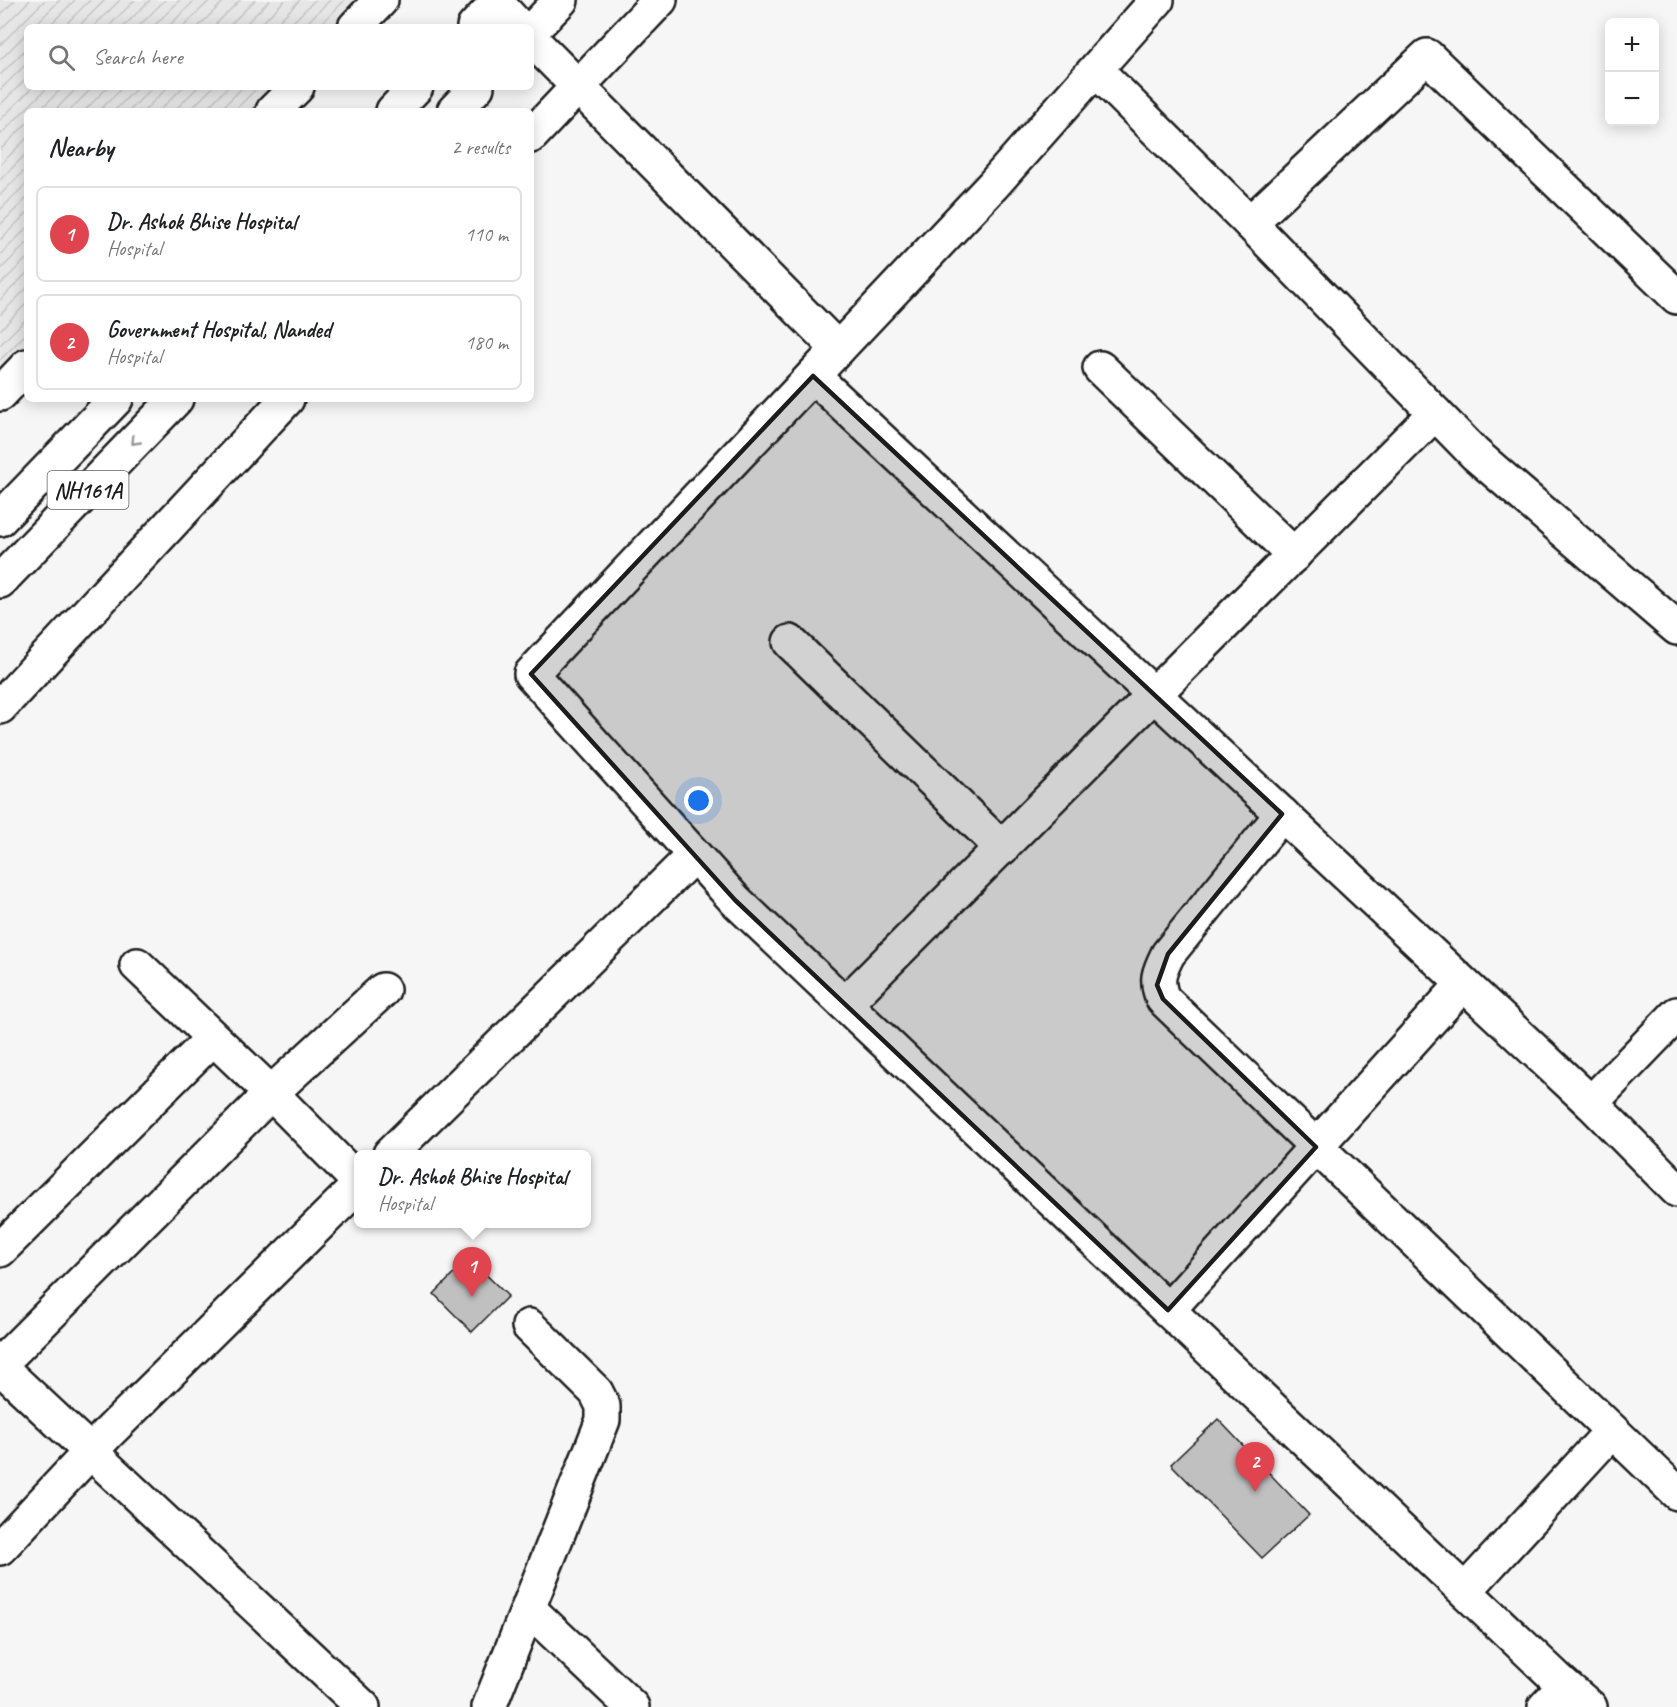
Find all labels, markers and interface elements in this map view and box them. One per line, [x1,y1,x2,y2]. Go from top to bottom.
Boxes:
map controls [1605,18,1659,126]
button: + [1605,18,1659,72]
search box [24,24,534,90]
icon: search [45,41,78,74]
text: Search here [93,43,183,71]
button: − [1605,72,1659,126]
text: Nearby [48,131,113,164]
text: 2 results [451,135,510,160]
text: Dr. Ashok Bhise Hospital [107,208,296,236]
text: 1 [65,222,74,247]
text: 110 m [465,222,508,247]
text: Hospital [107,236,162,261]
text: Government Hospital, Nanded [107,316,331,344]
text: 2 [65,330,74,355]
text: 180 m [465,330,508,355]
text: Hospital [107,344,162,369]
one-way arrow [132,434,143,445]
road number: NH161A [48,471,128,509]
your location [684,786,713,815]
popup [354,1150,591,1228]
text: Dr. Ashok Bhise Hospital [378,1163,567,1191]
text: Hospital [378,1191,433,1216]
pin: 1 [452,1248,492,1297]
pin: 2 [1236,1442,1274,1492]

